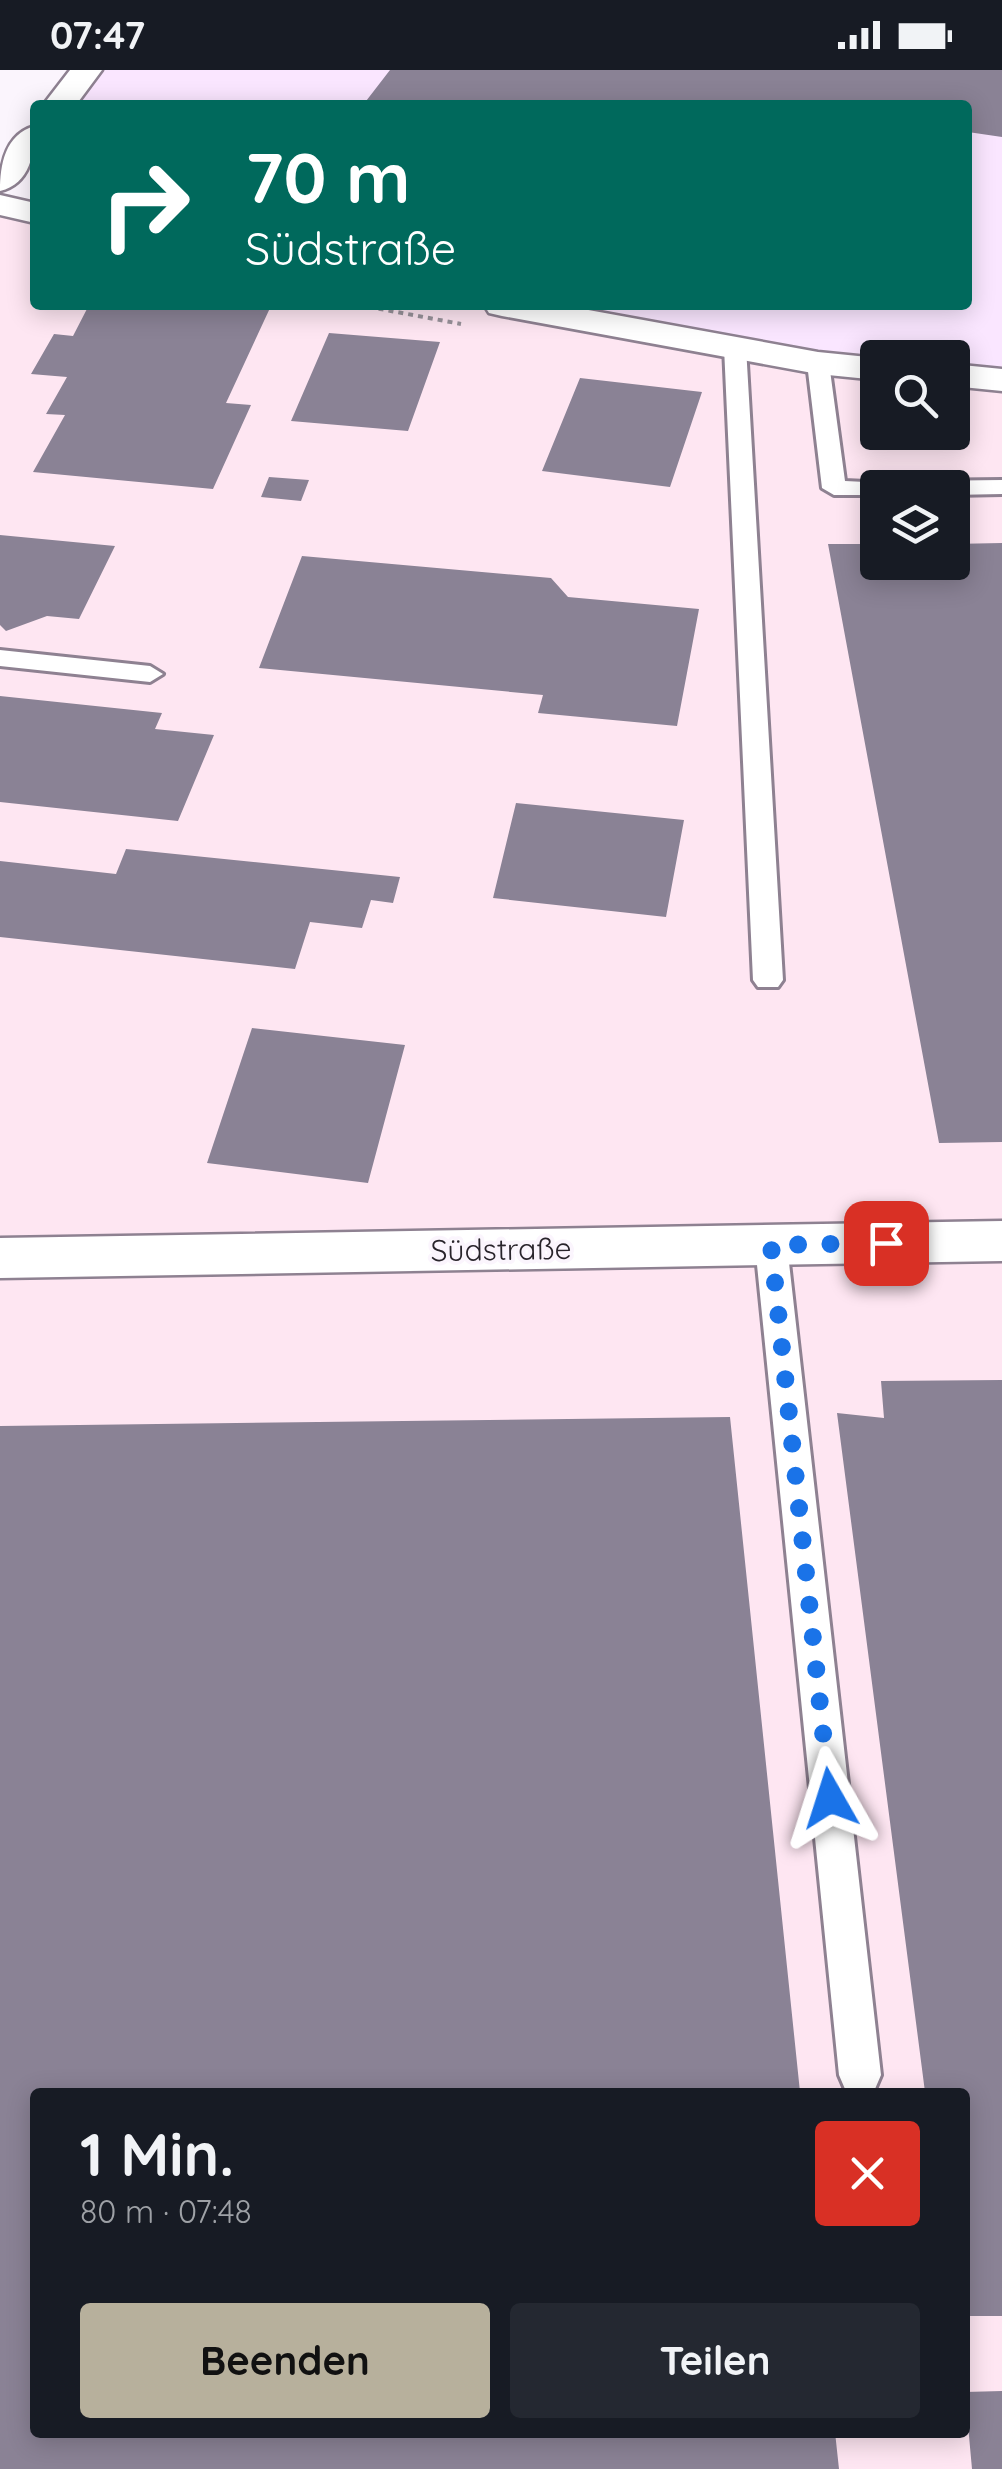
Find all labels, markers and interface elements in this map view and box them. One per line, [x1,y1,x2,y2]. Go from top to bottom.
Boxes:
text: 07:47 [50,11,145,59]
text: 70 m [245,133,411,221]
icon: right [80,140,210,270]
text: Südstraße [245,220,456,276]
map controls [860,340,970,580]
button: search [860,340,970,450]
button: layers [860,470,970,580]
pin [844,1201,929,1286]
icon: arrive [859,1216,914,1271]
street label: Südstraße [430,1229,572,1269]
position arrow [778,1746,882,1850]
text: 1 Min. [80,2116,234,2191]
button: close [815,2121,920,2226]
text: 80 m · 07:48 [80,2191,252,2231]
button: Beenden [80,2303,490,2418]
button: Teilen [510,2303,920,2418]

